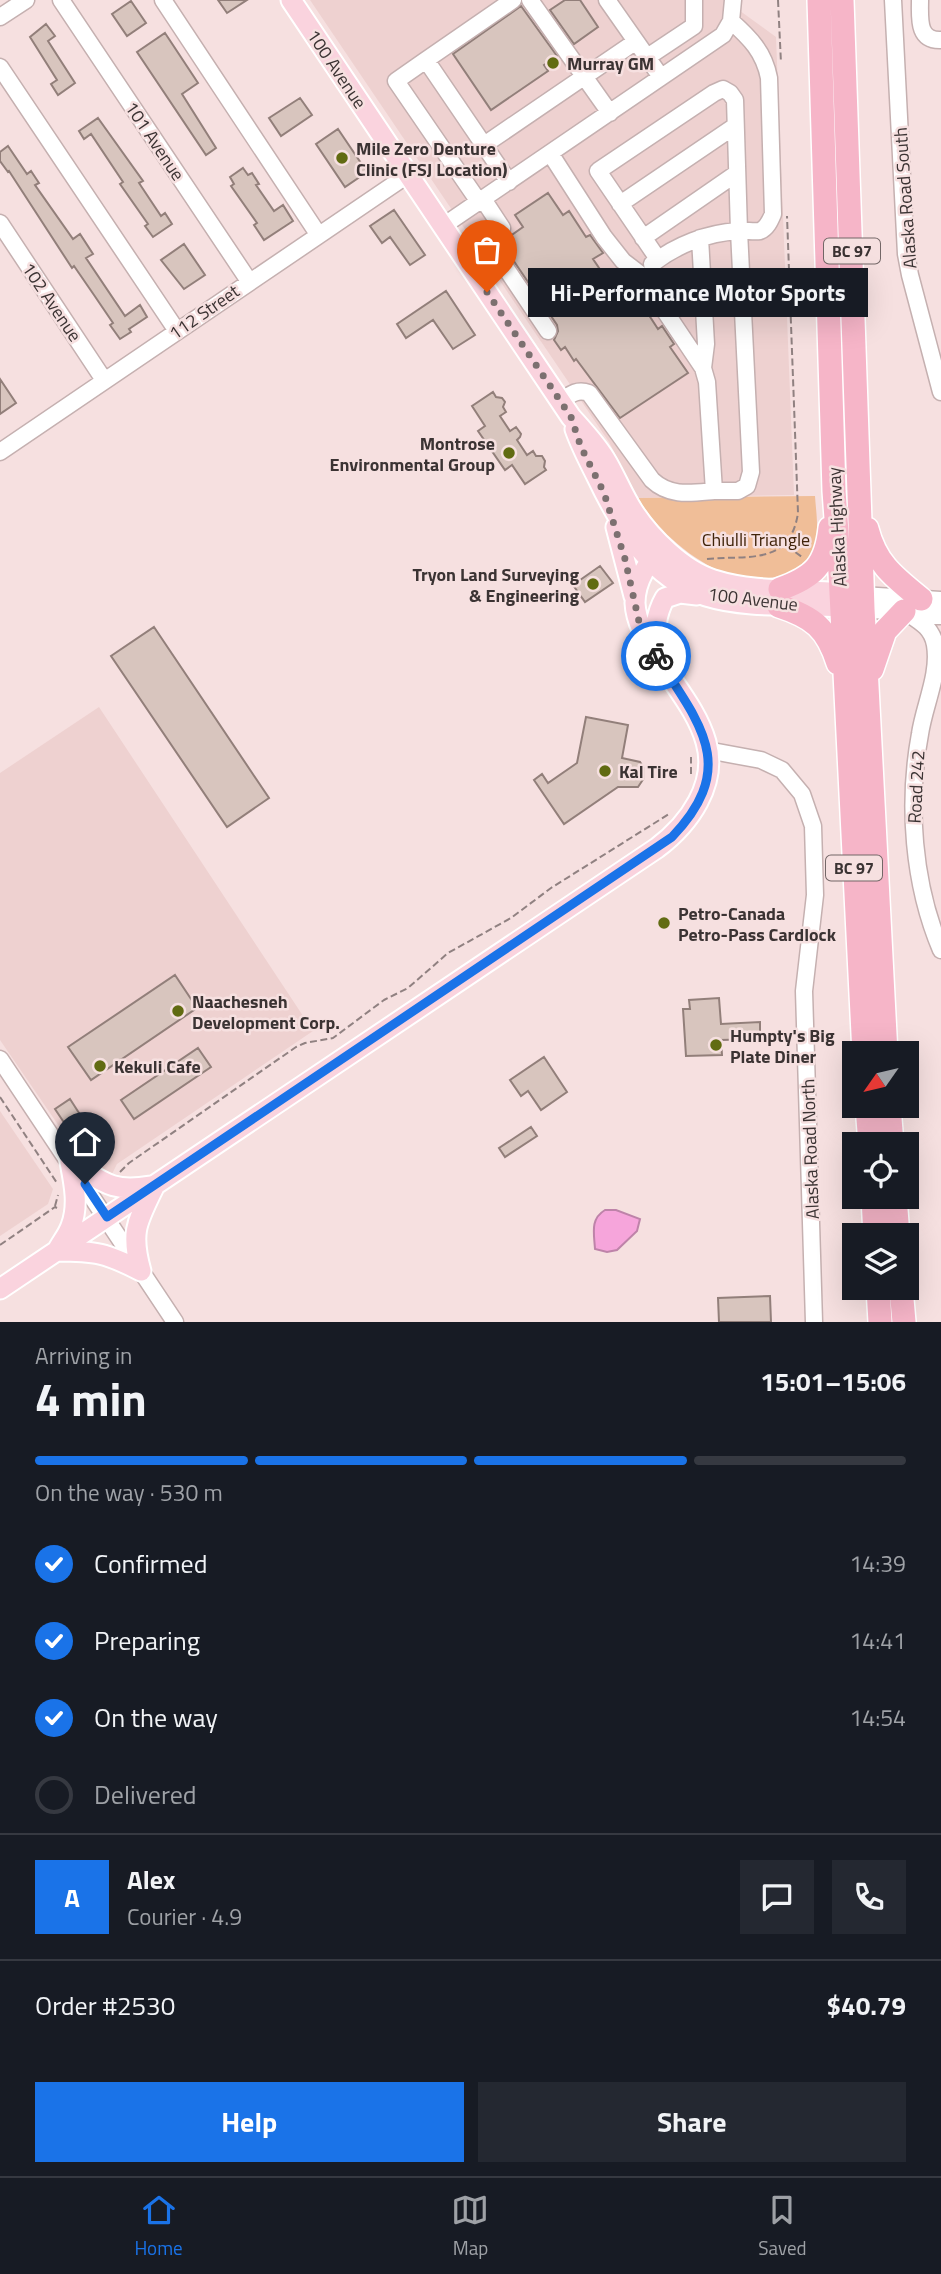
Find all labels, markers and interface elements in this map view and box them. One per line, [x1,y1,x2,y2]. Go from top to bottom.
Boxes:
street label: 100 Avenue [301,24,373,114]
place label: Murray GM [567,50,654,77]
marker: Murray GM [545,55,561,71]
street label: 101 Avenue [119,96,191,186]
street label: Alaska Road South [887,126,923,270]
place label: Mile Zero Denture Clinic (FSJ Location) [356,135,508,183]
marker: Mile Zero Denture Clinic (FSJ Location) [334,150,350,166]
pin [457,220,517,292]
icon: bag [468,231,506,269]
road number: BC 97 [824,238,880,264]
street label: 102 Avenue [16,257,88,347]
callout: Hi-Performance Motor Sports [529,268,868,316]
text: Hi-Performance Motor Sports [550,275,846,310]
street label: 112 Street [163,277,245,346]
place label: Montrose Environmental Group [329,430,495,478]
marker: Montrose Environmental Group [501,445,517,461]
street label: Alaska Highway [820,466,854,588]
park label: Chiulli Triangle [702,526,810,553]
place label: Tryon Land Surveying & Engineering [412,561,579,609]
marker: Tryon Land Surveying & Engineering [585,576,601,592]
street label: 100 Avenue [706,580,800,618]
courier [621,621,691,691]
icon: bike [637,637,675,675]
street label: Road 242 [901,750,931,824]
place label: Kal Tire [619,758,678,785]
marker: Kal Tire [597,763,613,779]
road number: BC 97 [826,856,882,880]
place label: Petro-Canada Petro-Pass Cardlock [678,900,837,948]
marker: Petro-Canada Petro-Pass Cardlock [656,915,672,931]
place label: Naachesneh Development Corp. [192,988,340,1036]
marker: Naachesneh Development Corp. [170,1003,186,1019]
place label: Humpty's Big Plate Diner [730,1022,835,1070]
marker: Humpty's Big Plate Diner [708,1037,724,1053]
north arrow [842,1041,919,1118]
map controls [842,1041,919,1300]
place label: Kekuli Cafe [114,1053,201,1080]
marker: Kekuli Cafe [92,1058,108,1074]
street label: Alaska Road North [794,1078,826,1220]
pin [55,1112,115,1184]
icon: home [66,1123,104,1161]
button: locate [842,1132,919,1209]
button: layers [842,1223,919,1300]
text: Arriving in [35,1338,132,1373]
text: 15:01–15:06 [760,1362,906,1401]
text: 4 min [35,1364,147,1434]
text: On the way · 530 m [35,1475,223,1510]
text: Confirmed [94,1544,208,1583]
icon: check [35,1545,73,1583]
text: 14:39 [849,1546,906,1581]
text: Preparing [94,1621,200,1660]
icon: check [35,1622,73,1660]
text: 14:41 [849,1623,906,1658]
text: On the way [94,1698,218,1737]
icon: check [35,1699,73,1737]
text: 14:54 [849,1700,906,1735]
text: Delivered [94,1775,197,1814]
text: Alex [127,1860,175,1899]
button: chat [740,1860,814,1934]
button: phone [832,1860,906,1934]
text: A [64,1878,80,1917]
text: Courier · 4.9 [127,1899,242,1934]
text: Order #2530 [35,1986,175,2025]
text: $40.79 [827,1986,906,2025]
button: Help [35,2082,464,2162]
button: Share [478,2082,906,2162]
tab: Home [134,2191,183,2262]
tab: Map [451,2191,489,2262]
tab: Saved [758,2191,807,2262]

